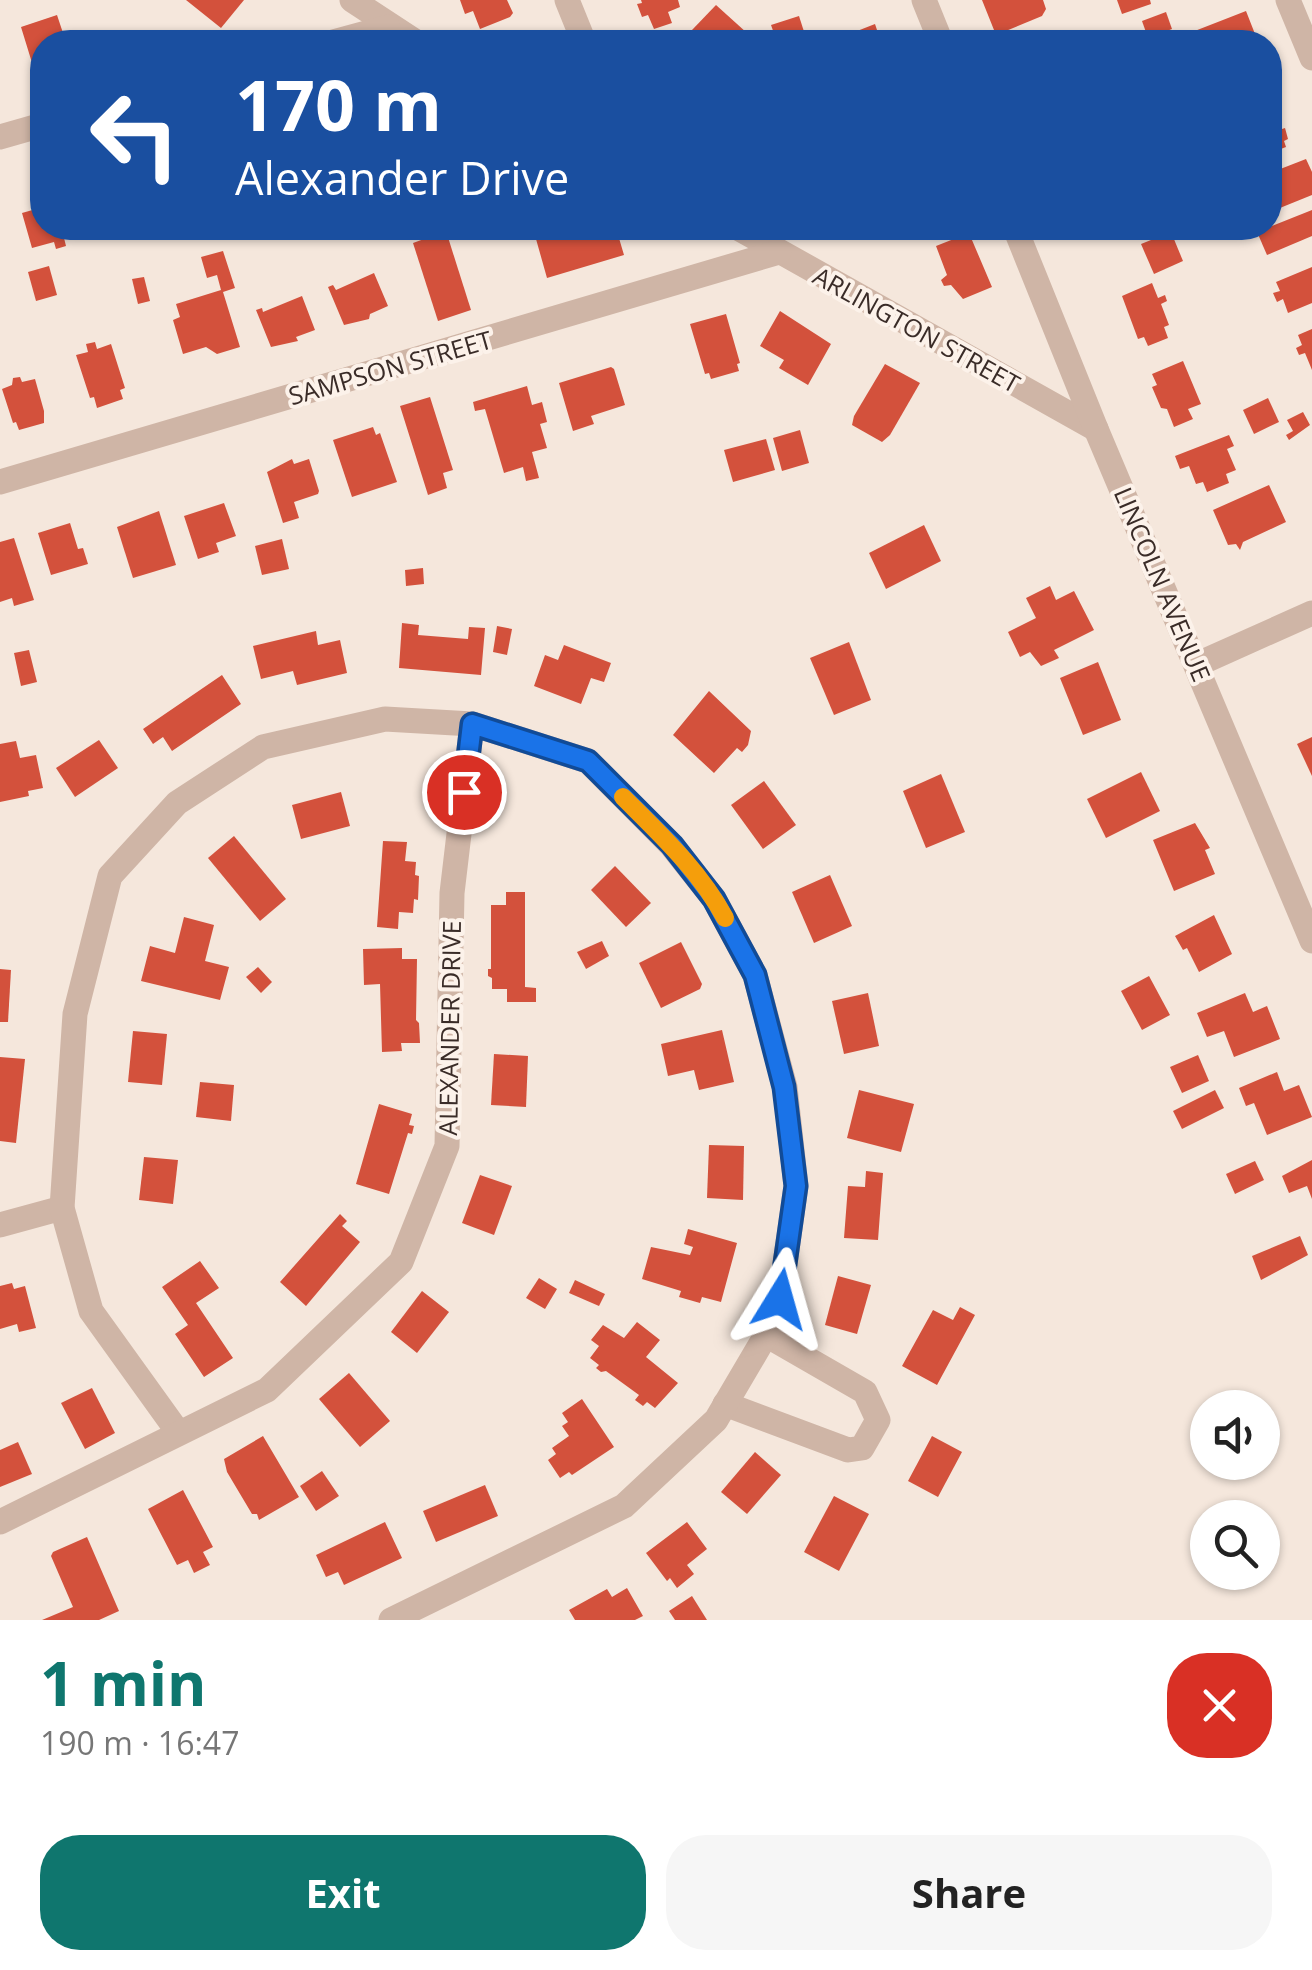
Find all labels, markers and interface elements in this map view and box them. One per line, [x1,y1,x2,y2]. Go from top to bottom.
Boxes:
text: 170 m [235,56,442,152]
icon: left [70,70,200,200]
text: Alexander Drive [235,147,569,208]
street label: ARLINGTON STREET [808,258,1027,400]
street label: SAMPSON STREET [284,322,496,412]
street label: LINCOLN AVENUE [1107,482,1219,686]
pin [422,750,507,835]
icon: arrive [437,765,492,820]
street label: ALEXANDER DRIVE [430,920,468,1136]
position arrow [728,1247,832,1351]
map controls [1190,1390,1280,1590]
button: sound [1190,1390,1280,1480]
button: search [1190,1500,1280,1590]
text: 1 min [40,1642,207,1724]
button: close [1167,1653,1272,1758]
text: 190 m · 16:47 [40,1721,239,1764]
button: Exit [40,1835,646,1950]
button: Share [666,1835,1272,1950]

